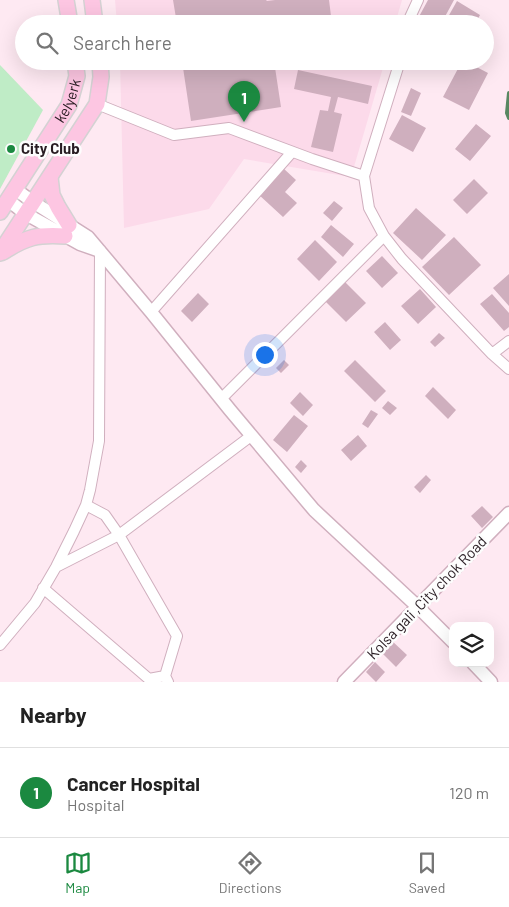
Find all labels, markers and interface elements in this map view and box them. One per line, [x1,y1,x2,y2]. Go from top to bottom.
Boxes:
search box [15,15,494,70]
icon: search [33,29,61,57]
text: Search here [73,31,172,54]
street label: kelyerk [50,76,84,126]
pin: 1 [228,81,260,122]
place label: City Club [21,139,80,157]
marker: City Club [5,143,17,155]
your location [252,342,278,368]
street label: Kolsa gali ,City chok Road [363,532,490,663]
map controls [449,622,494,667]
button: layers [449,622,494,667]
text: Nearby [20,702,86,727]
text: Cancer Hospital [67,772,200,795]
text: 1 [33,783,39,802]
text: 120 m [449,783,489,802]
text: Hospital [67,795,124,814]
tab: Map [64,849,92,896]
tab: Directions [219,849,281,896]
tab: Saved [409,849,445,896]

